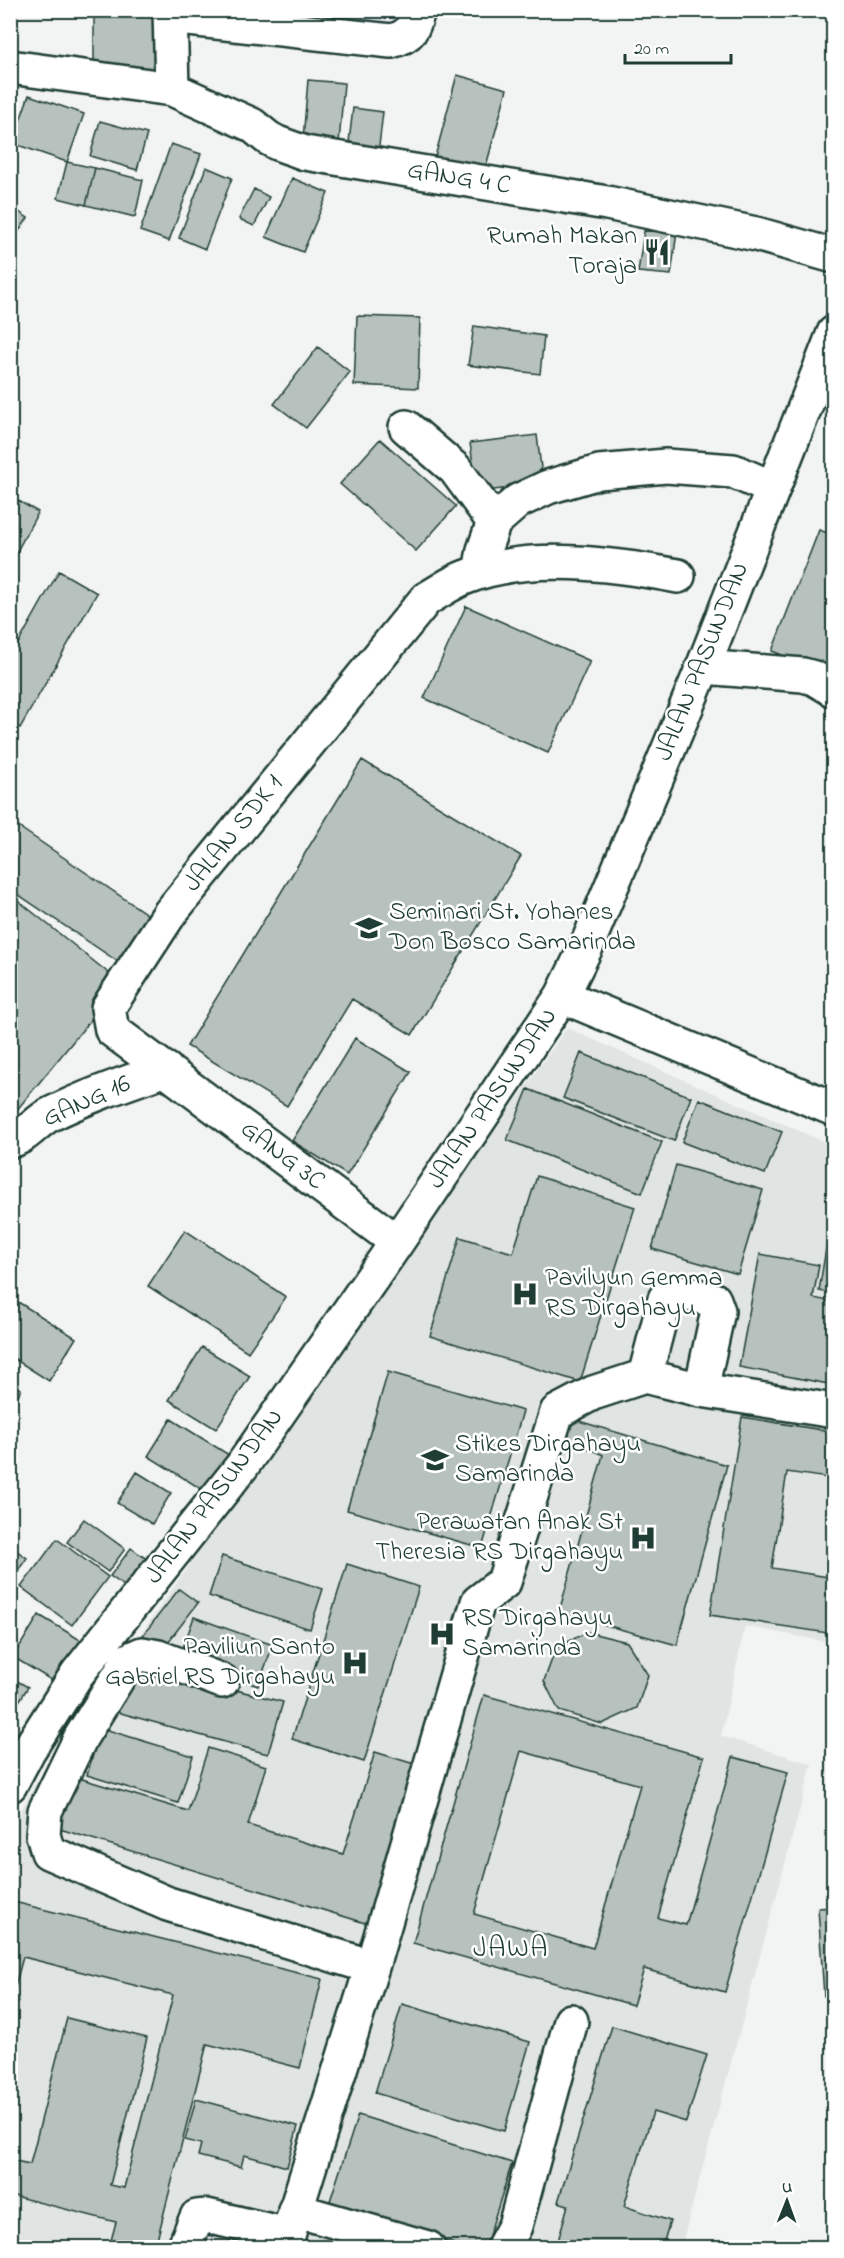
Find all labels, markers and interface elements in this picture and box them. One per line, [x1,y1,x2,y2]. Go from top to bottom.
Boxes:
scale bar [625,27,732,65]
text: 20 m [634,37,669,63]
street label: GANG 4 C [405,152,513,206]
place label: Rumah Makan Toraja [487,218,637,286]
restaurant icon: Rumah Makan Toraja [642,237,672,267]
street label: JALAN PASUNDAN [646,557,760,767]
street label: JALAN SDK 1 [175,767,293,901]
place label: Seminari St. Yohanes Don Bosco Samarinda [388,894,636,962]
school or university icon: Seminari St. Yohanes Don Bosco Samarinda [354,913,384,943]
street label: JALAN PASUNDAN [418,1001,568,1197]
street label: GANG 16 [37,1066,137,1138]
street label: GANG 3C [232,1111,332,1201]
place label: Pavilyun Gemma RS Dirgahayu [545,1260,723,1328]
hospital icon: Pavilyun Gemma RS Dirgahayu [510,1279,540,1309]
street label: JALAN PASUNDAN [136,1401,294,1593]
place label: Stikes Dirgahayu Samarinda [455,1426,641,1494]
school or university icon: Stikes Dirgahayu Samarinda [420,1445,450,1475]
place label: Perawatan Anak St Theresia RS Dirgahayu [375,1504,623,1572]
hospital icon: Perawatan Anak St Theresia RS Dirgahayu [628,1523,658,1553]
place label: RS Dirgahayu Samarinda [462,1600,613,1668]
hospital icon: RS Dirgahayu Samarinda [427,1619,457,1649]
place label: Paviliun Santo Gabriel RS Dirgahayu [105,1629,335,1697]
hospital icon: Paviliun Santo Gabriel RS Dirgahayu [340,1648,370,1678]
district label: JAWA [473,1929,549,1970]
north arrow [757,2171,817,2231]
text: U [782,2176,792,2200]

